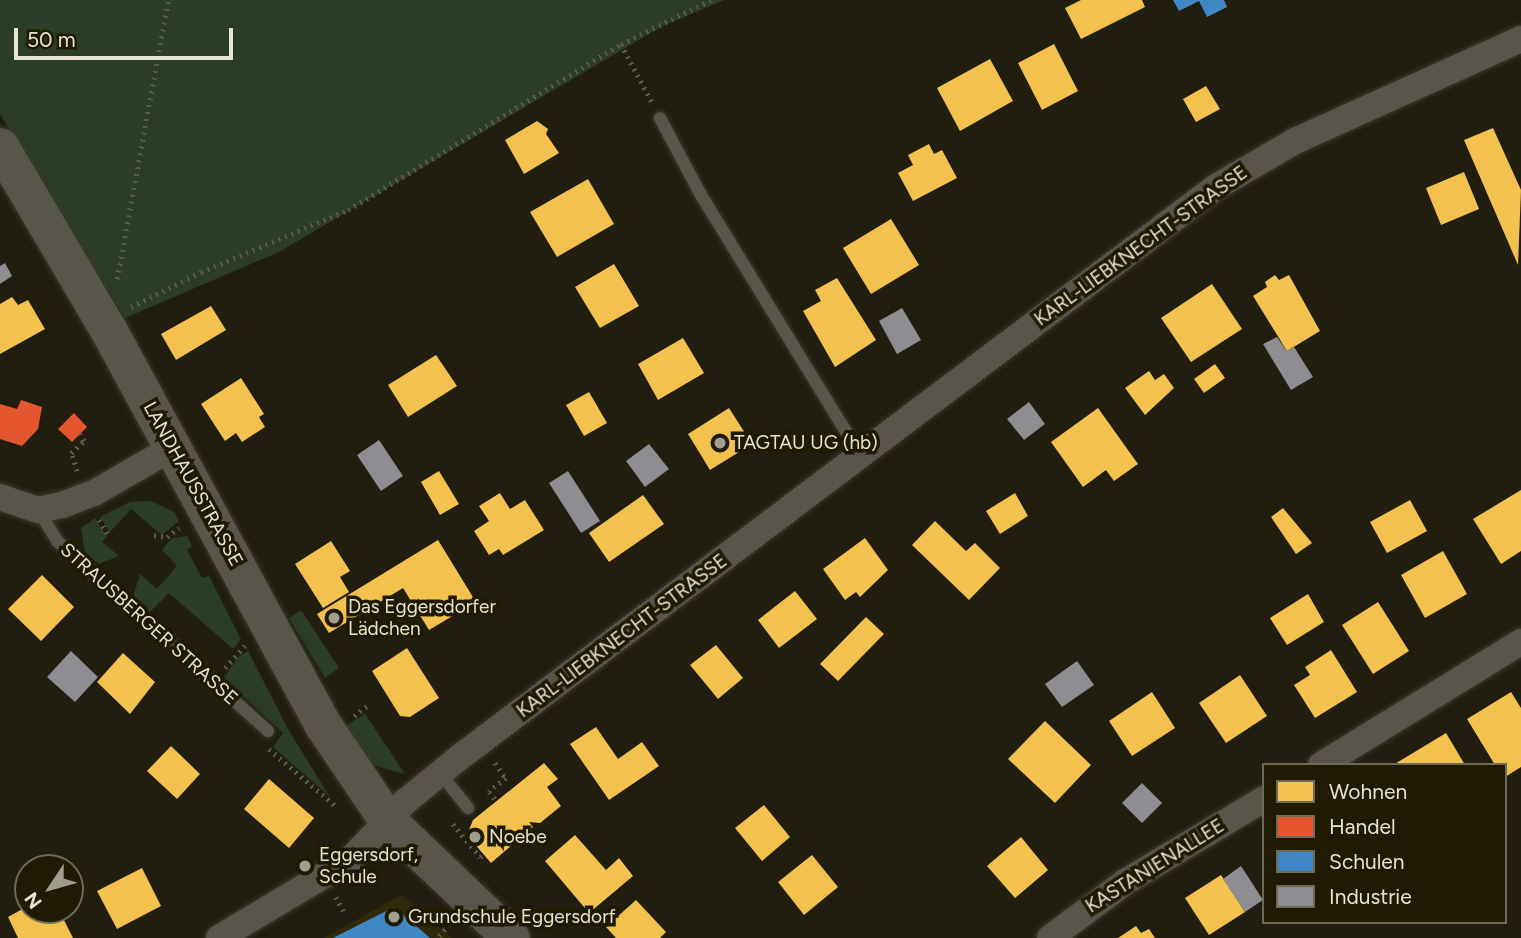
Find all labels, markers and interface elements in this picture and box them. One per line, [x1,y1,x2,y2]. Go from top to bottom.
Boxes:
scale bar [18,14,236,58]
text: 50 m [27,27,76,52]
street label: KARL-LIEBKNECHT-STRASSE [1030,161,1252,331]
street label: LANDHAUSSTRASSE [138,398,248,570]
place label: TAGTAU UG (hb) [734,432,878,454]
marker: TAGTAU UG (hb) [712,435,728,451]
street label: STRAUSBERGER STRASSE [56,538,242,710]
street label: KARL-LIEBKNECHT-STRASSE [512,549,732,723]
place label: Das Eggersdorfer Lädchen [348,596,496,640]
marker: Das Eggersdorfer Lädchen [326,610,342,626]
legend [1262,763,1507,924]
text: Wohnen [1329,779,1407,804]
street label: KASTANIENALLEE [1081,814,1229,918]
text: Handel [1329,814,1396,839]
place label: Noebe [489,826,547,848]
marker: Noebe [467,829,483,845]
place label: Eggersdorf, Schule [319,844,418,888]
text: Schulen [1329,849,1405,874]
north arrow [14,854,84,924]
marker: Eggersdorf, Schule [297,858,313,874]
text: Industrie [1329,884,1412,909]
text: N [20,888,47,913]
place label: Grundschule Eggersdorf [408,906,616,928]
marker: Grundschule Eggersdorf [386,909,402,925]

